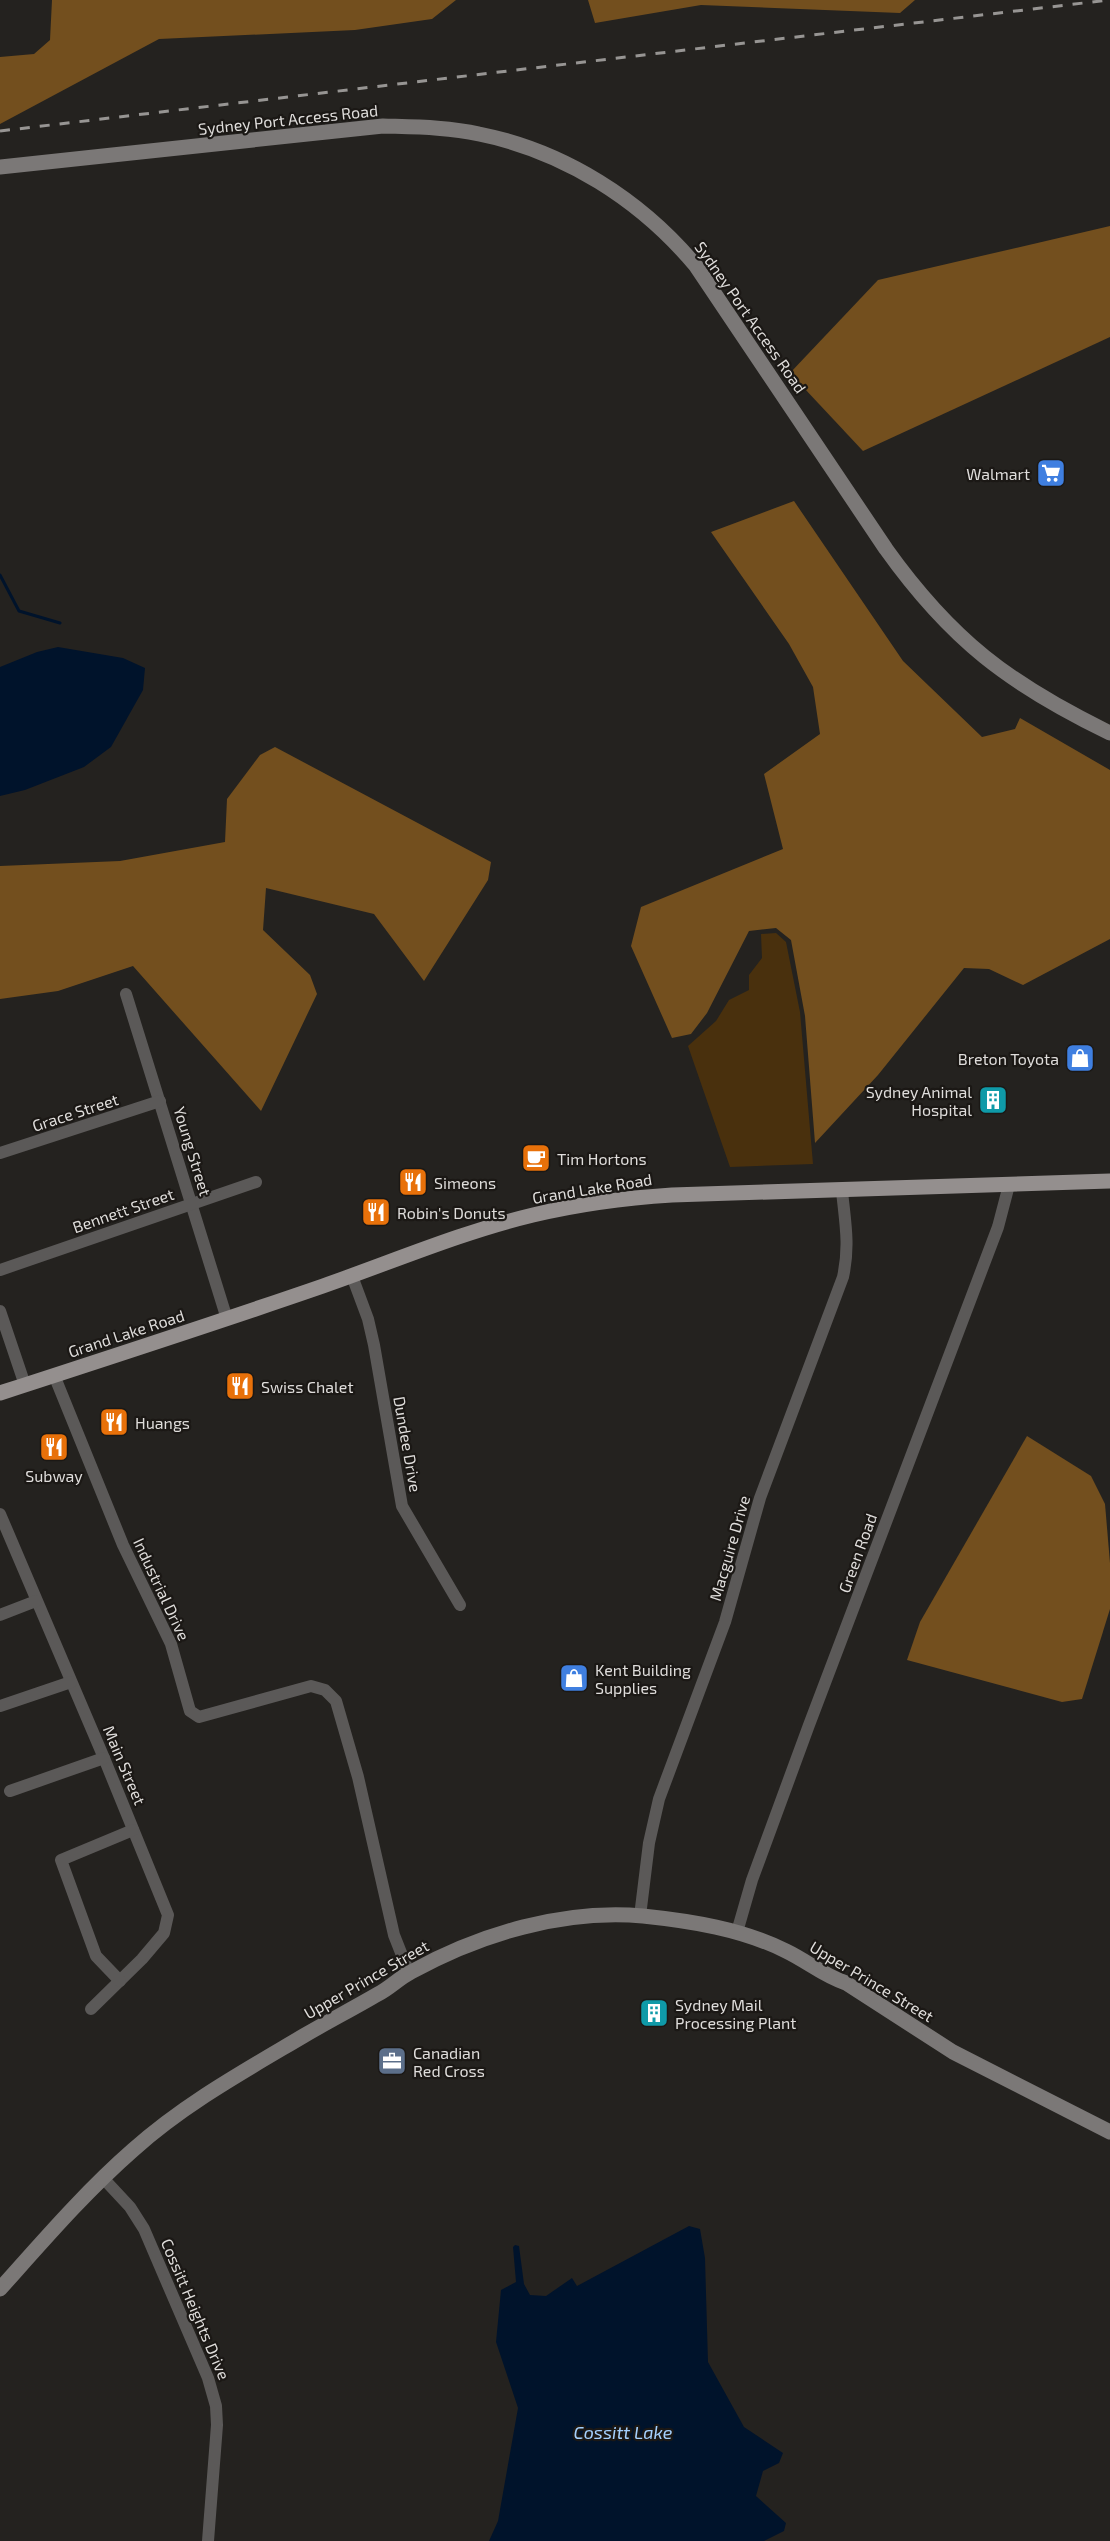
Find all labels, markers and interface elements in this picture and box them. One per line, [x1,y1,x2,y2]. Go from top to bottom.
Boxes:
street label: Sydney Port Access Road [197,100,379,138]
street label: Sydney Port Access Road [691,238,811,396]
supermarket icon: Walmart [1035,457,1067,489]
place label: Walmart [966,464,1030,483]
shop icon: Breton Toyota [1064,1042,1096,1074]
place label: Breton Toyota [958,1049,1059,1068]
place label: Sydney Animal Hospital [866,1082,972,1119]
building icon: Sydney Animal Hospital [977,1084,1009,1116]
street label: Grace Street [29,1089,121,1135]
street label: Young Street [170,1104,216,1198]
cafe icon: Tim Hortons [520,1142,552,1174]
place label: Tim Hortons [557,1149,647,1168]
restaurant icon: Simeons [397,1166,429,1198]
street label: Grand Lake Road [531,1169,653,1207]
place label: Simeons [434,1173,496,1192]
street label: Bennett Street [70,1184,176,1236]
restaurant icon: Robin's Donuts [360,1196,392,1228]
place label: Robin's Donuts [397,1203,506,1222]
street label: Grand Lake Road [65,1305,187,1361]
restaurant icon: Swiss Chalet [224,1370,256,1402]
place label: Swiss Chalet [261,1377,354,1396]
street label: Dundee Drive [390,1395,426,1493]
restaurant icon: Huangs [98,1406,130,1438]
place label: Huangs [135,1413,190,1432]
restaurant icon: Subway [38,1431,70,1463]
place label: Subway [25,1466,83,1485]
street label: Macguire Drive [705,1493,753,1603]
street label: Green Road [834,1511,880,1595]
street label: Industrial Drive [130,1535,194,1643]
place label: Kent Building Supplies [595,1660,691,1697]
shop icon: Kent Building Supplies [558,1662,590,1694]
street label: Main Street [100,1723,150,1807]
street label: Upper Prince Street [300,1936,432,2022]
street label: Upper Prince Street [807,1937,937,2025]
place label: Sydney Mail Processing Plant [675,1995,796,2032]
building icon: Sydney Mail Processing Plant [638,1997,670,2029]
place label: Canadian Red Cross [413,2043,485,2080]
office icon: Canadian Red Cross [376,2045,408,2077]
street label: Cossitt Heights Drive [158,2236,234,2382]
water label: Cossitt Lake [574,2421,673,2443]

